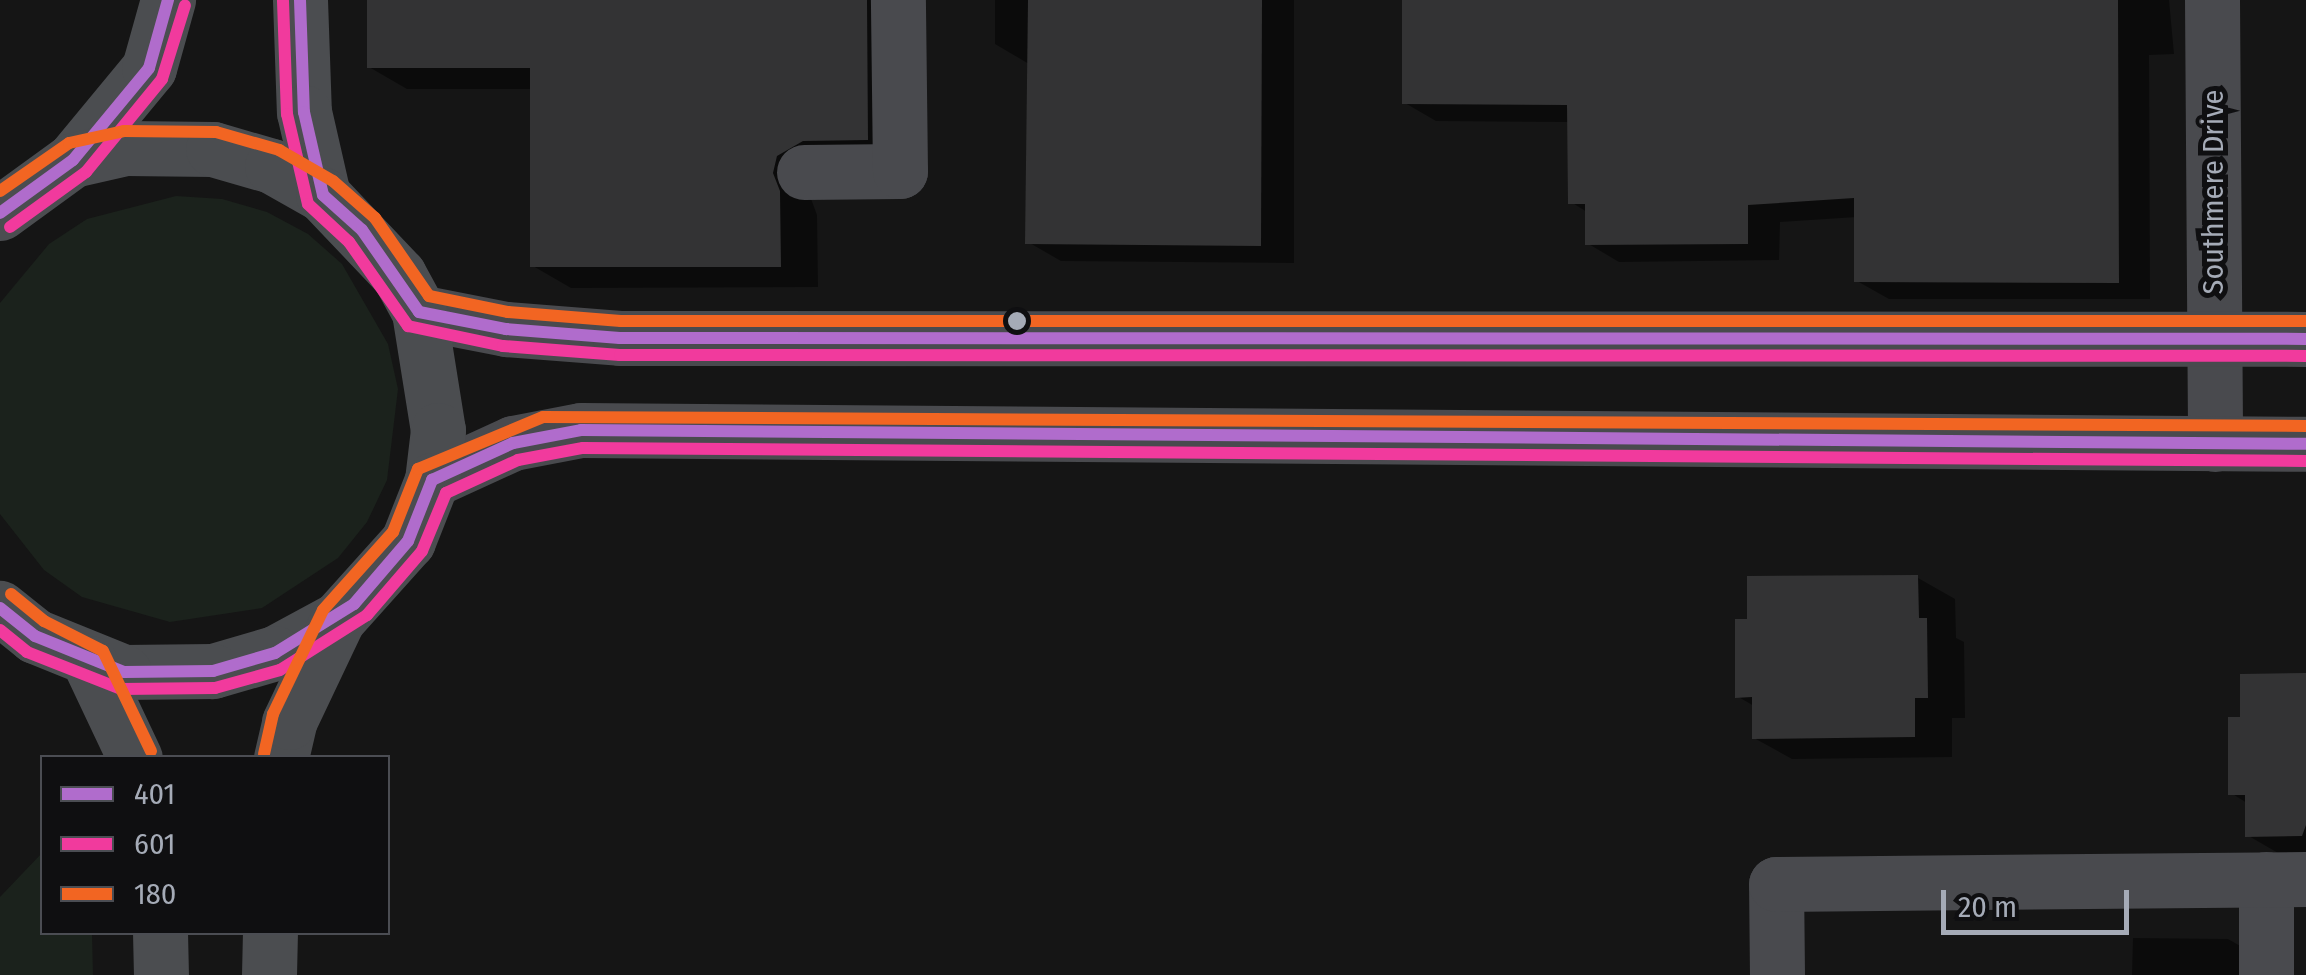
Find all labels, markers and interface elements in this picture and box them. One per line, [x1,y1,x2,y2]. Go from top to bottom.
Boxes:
street label: Southmere Drive [2195,90,2231,294]
unlabelled marker [1007,311,1027,331]
legend [40,755,390,935]
text: 401 [134,776,175,812]
text: 601 [134,826,175,862]
scale bar [1946,870,2134,932]
text: 180 [134,876,176,912]
text: 20 m [1958,889,2017,925]

